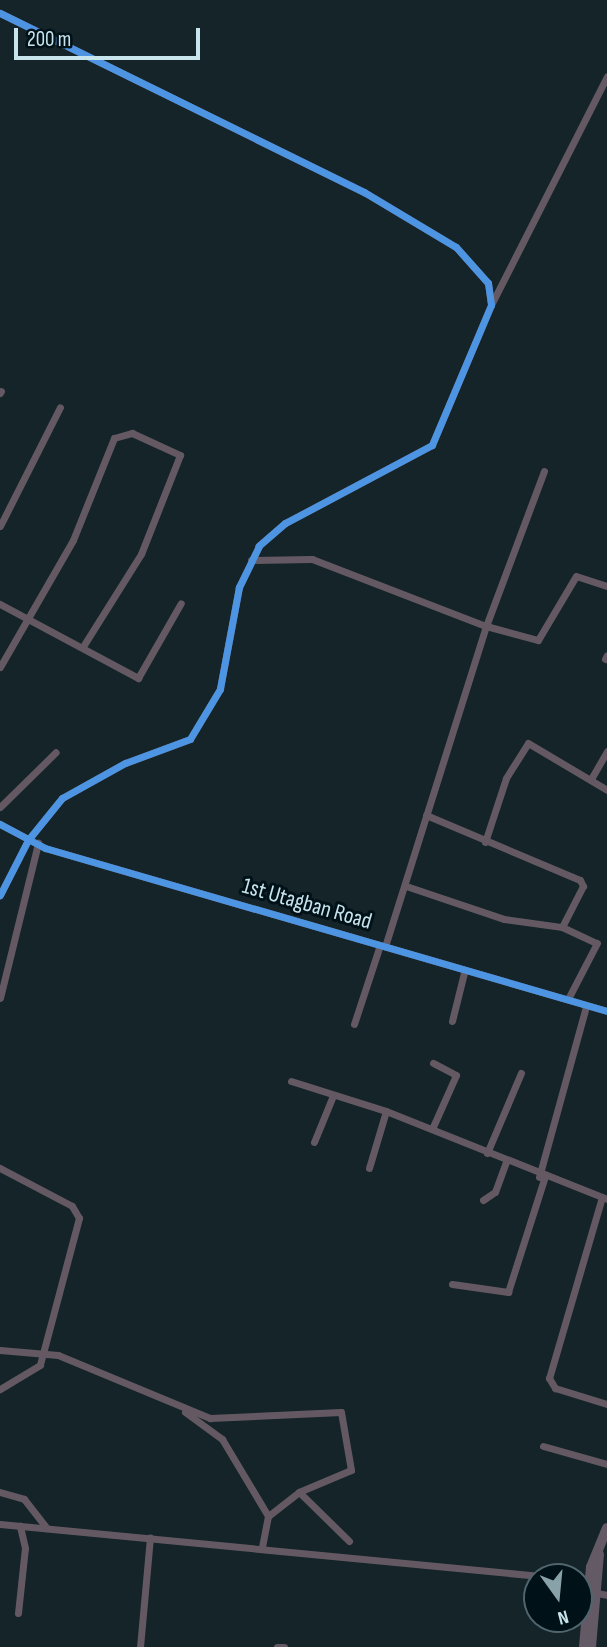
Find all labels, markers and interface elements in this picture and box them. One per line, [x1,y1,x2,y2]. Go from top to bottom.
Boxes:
scale bar [18,14,203,58]
text: 200 m [27,27,71,52]
street label: 1st Utagban Road [239,872,375,936]
north arrow [523,1563,593,1633]
text: N [555,1604,571,1629]

